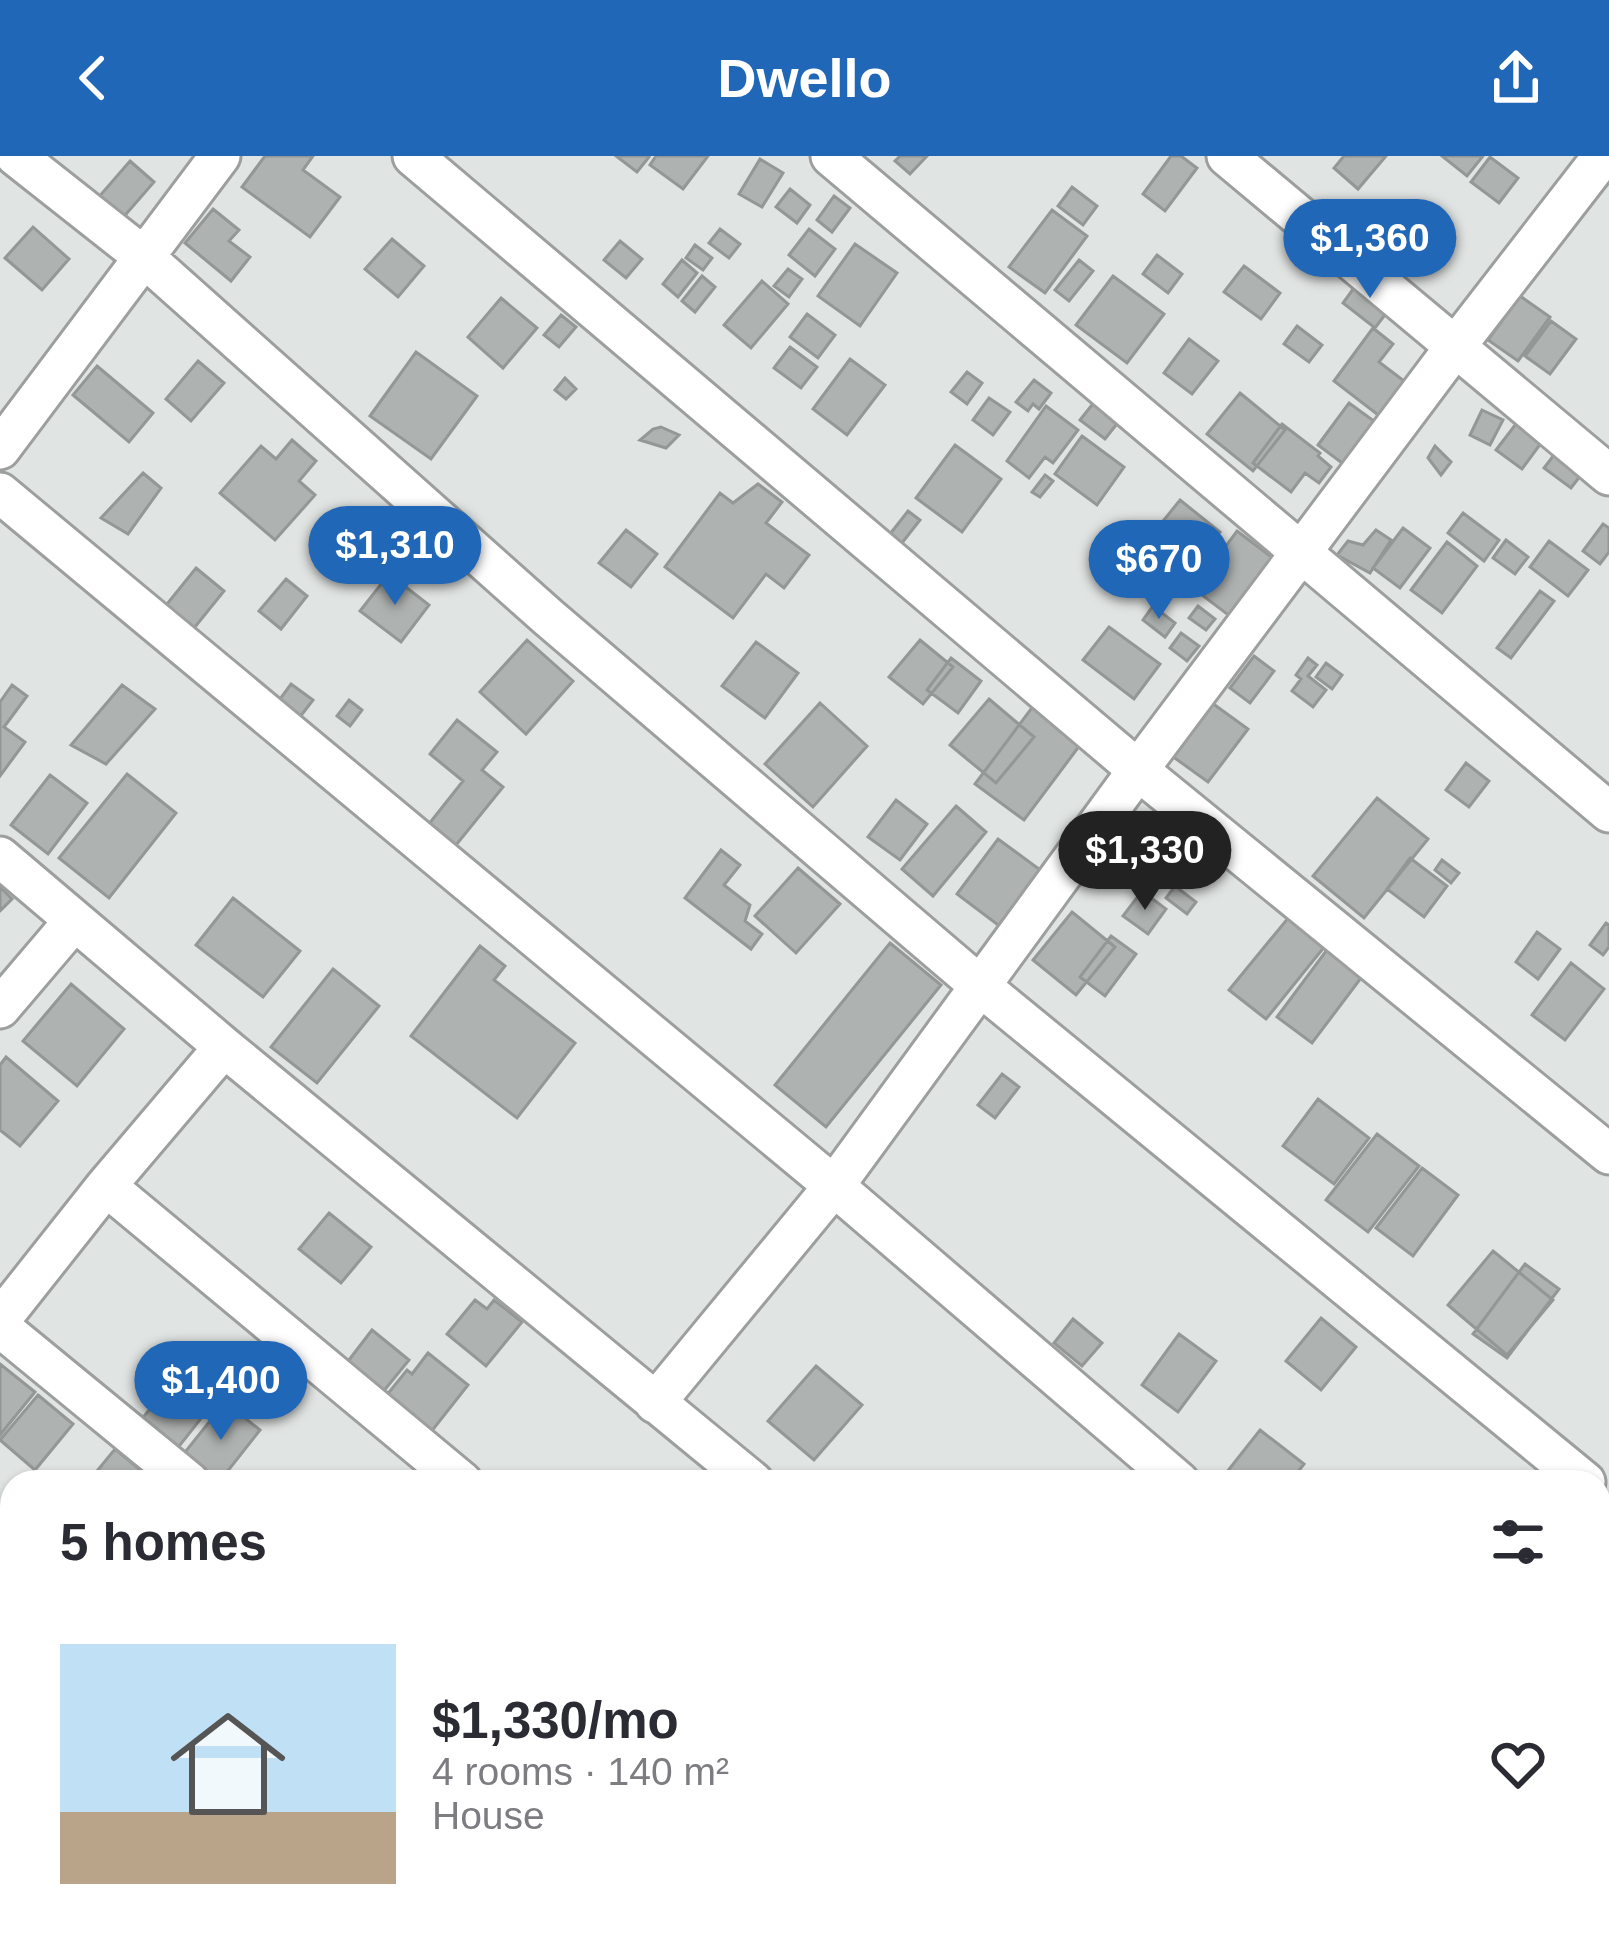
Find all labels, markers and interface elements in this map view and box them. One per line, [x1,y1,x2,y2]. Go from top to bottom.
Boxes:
icon: back [60,45,126,111]
icon: share [1483,45,1549,111]
text: Dwello [717,48,892,108]
pin: $1,360 [1272,199,1468,301]
text: $1,360 [1310,216,1430,259]
pin: $1,310 [297,506,493,608]
pin: $670 [1088,520,1230,622]
text: $1,310 [335,523,455,566]
text: $670 [1116,537,1202,580]
pin: $1,330 [1047,811,1243,913]
text: $1,330 [1085,828,1205,871]
pin: $1,400 [123,1341,319,1443]
text: $1,400 [161,1358,281,1401]
icon: filters [1485,1509,1551,1575]
text: 5 homes [60,1514,267,1571]
icon: home [156,1692,300,1836]
text: $1,330/mo [432,1692,679,1749]
icon: heart [1485,1731,1551,1797]
text: 4 rooms · 140 m² [432,1750,729,1793]
text: House [432,1794,545,1837]

